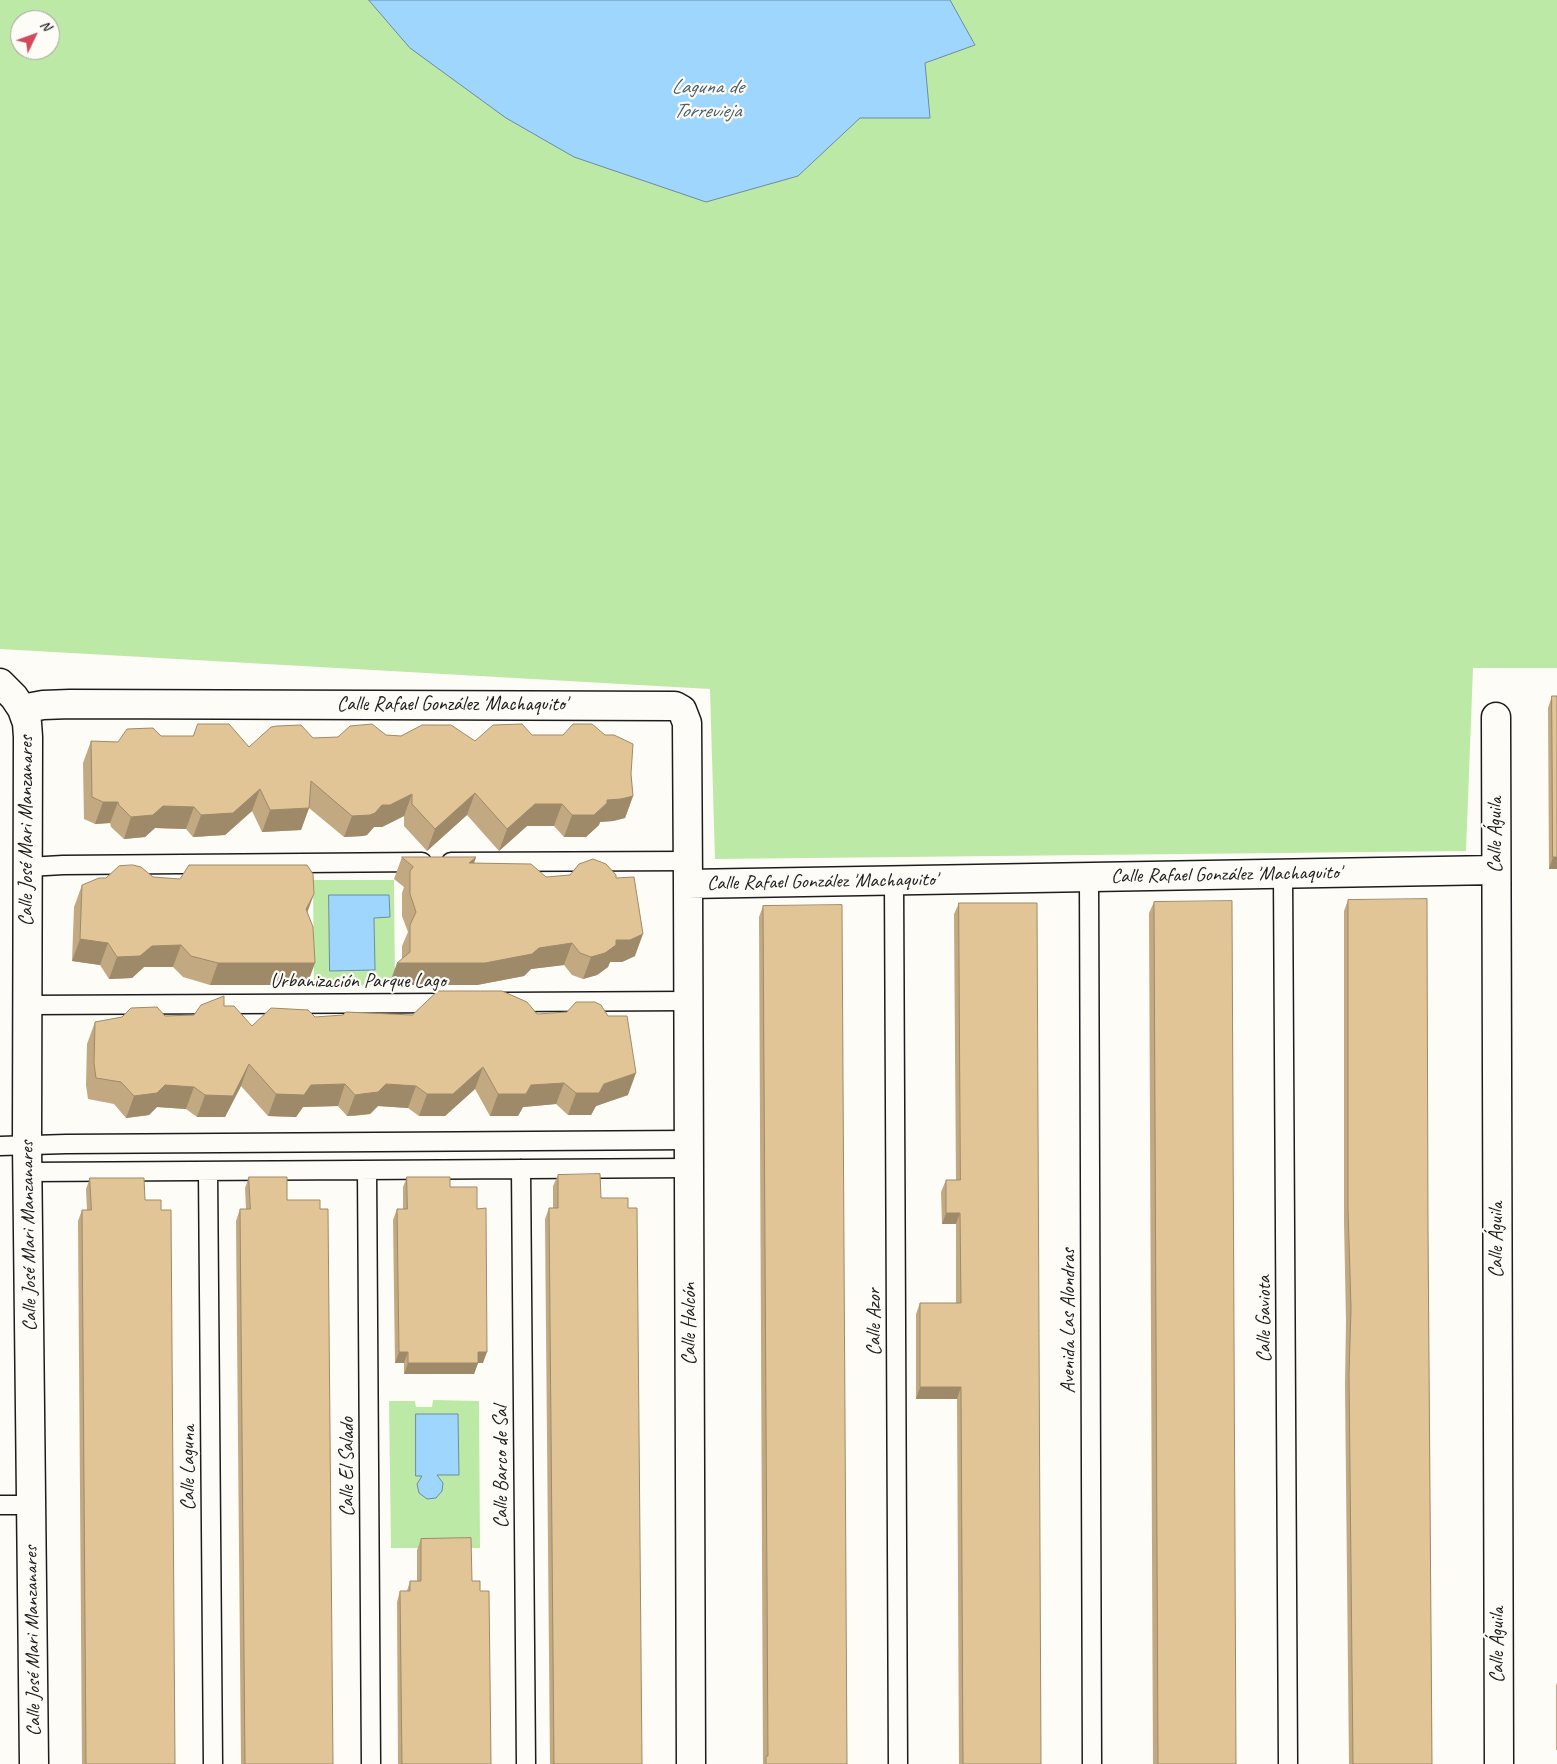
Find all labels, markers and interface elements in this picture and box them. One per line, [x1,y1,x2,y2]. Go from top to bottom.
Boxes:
north arrow [10,10,60,60]
text: N [37,16,55,34]
water label: Laguna de Torrevieja [671,74,743,124]
street label: Calle Rafael González 'Machaquito' [337,693,567,717]
street label: Calle José Mari Manzanares [15,736,39,926]
street label: Calle Águila [1484,797,1508,873]
street label: Calle Rafael González 'Machaquito' [1111,861,1341,889]
street label: Calle Rafael González 'Machaquito' [707,868,937,896]
street label: Urbanización Parque Lago [270,970,446,994]
street label: Calle José Mari Manzanares [15,1141,43,1331]
street label: Calle Águila [1485,1202,1509,1278]
street label: Avenida Las Alondras [1057,1249,1081,1393]
street label: Calle Gaviota [1253,1275,1277,1363]
street label: Calle Halcón [678,1283,702,1365]
street label: Calle Azor [863,1288,887,1356]
street label: Calle Barco de Sal [490,1406,514,1528]
street label: Calle El Salado [336,1417,360,1517]
street label: Calle Laguna [177,1425,201,1511]
street label: Calle José Mari Manzanares [19,1546,47,1736]
street label: Calle Águila [1486,1607,1510,1683]

